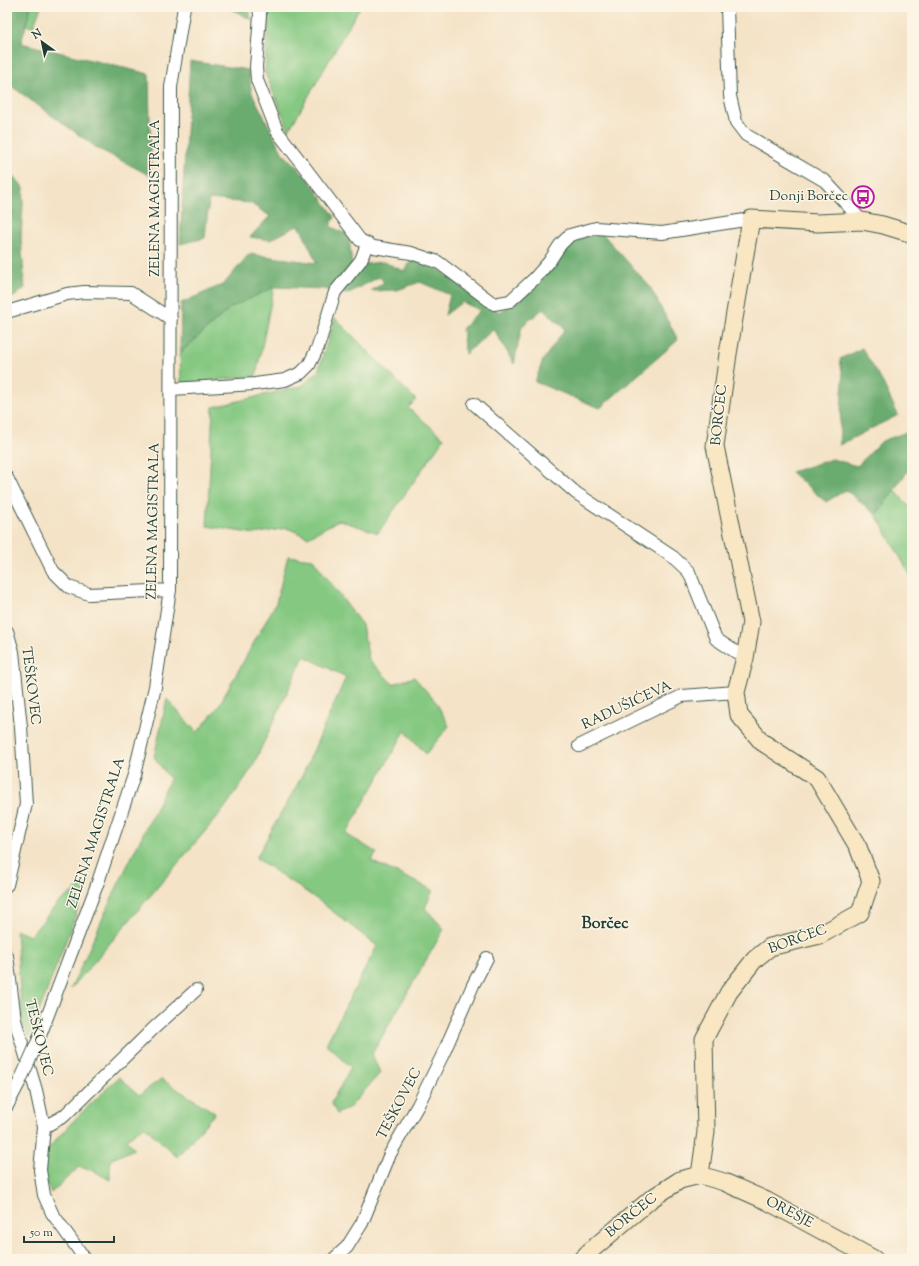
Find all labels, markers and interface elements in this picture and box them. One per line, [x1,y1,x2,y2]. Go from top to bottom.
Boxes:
north arrow [22,22,62,62]
text: N [28,25,45,44]
street label: ZELENA MAGISTRALA [146,119,166,277]
bus stop icon: Donji Borčec [850,184,876,210]
place label: Donji Borčec [769,187,848,207]
street label: BORČEC [707,383,733,447]
street label: ZELENA MAGISTRALA [143,441,165,600]
street label: TEŠKOVEC [15,646,45,726]
street label: RADUŠIĆEVA [579,676,676,736]
street label: ZELENA MAGISTRALA [63,754,131,911]
district label: Borčec [582,913,629,936]
street label: BORČEC [766,920,830,960]
street label: TEŠKOVEC [19,997,57,1079]
street label: TEŠKOVEC [373,1065,427,1143]
street label: BORČEC [602,1189,662,1243]
street label: OREŠJE [762,1192,817,1234]
scale bar [24,1218,114,1244]
text: 50 m [29,1224,53,1242]

